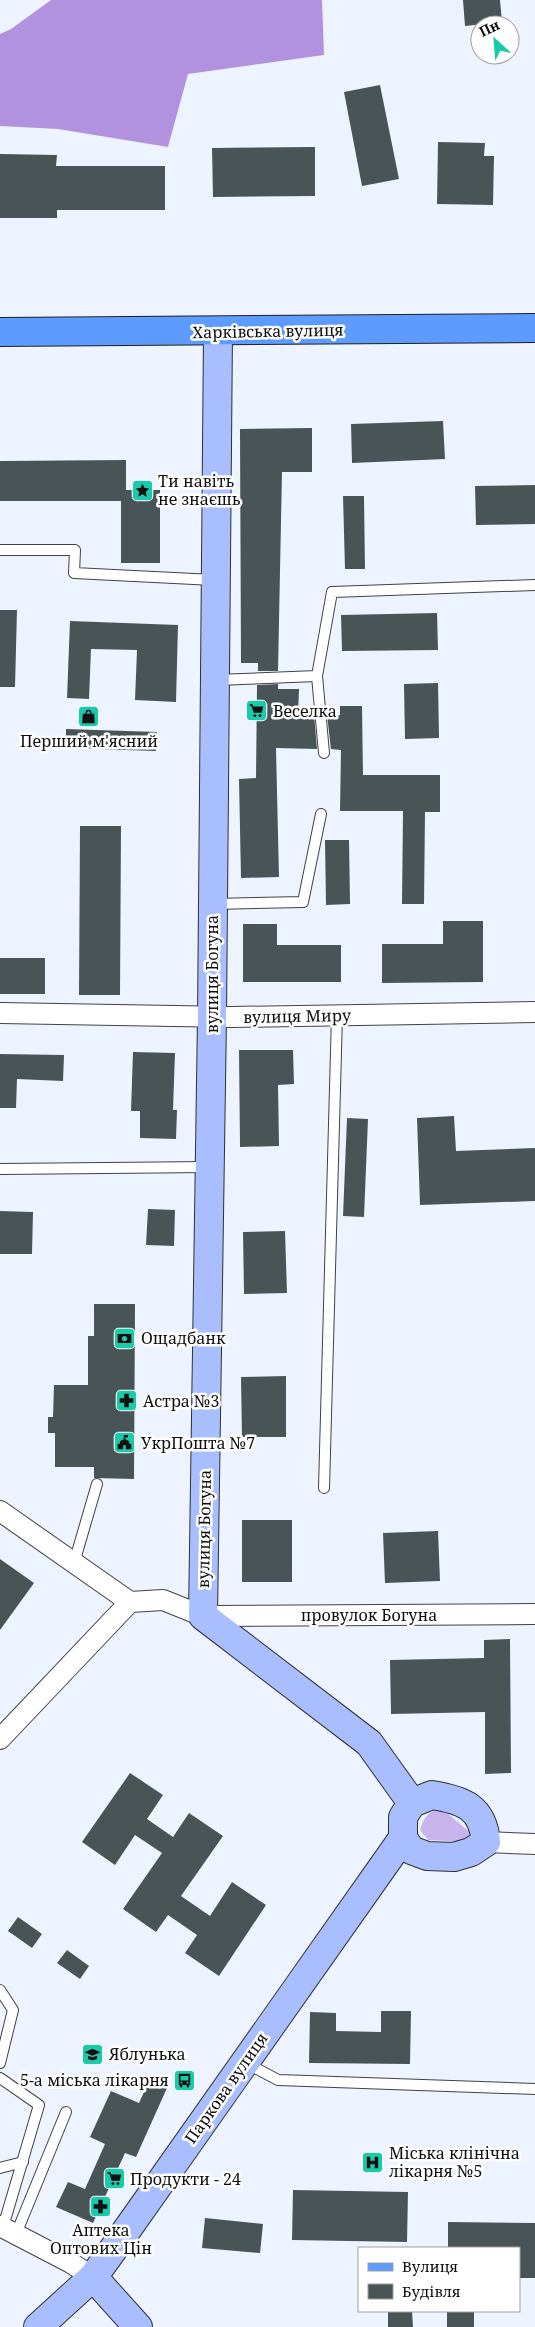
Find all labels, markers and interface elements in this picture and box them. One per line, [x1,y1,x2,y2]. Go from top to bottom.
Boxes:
north arrow [470,15,520,65]
text: Пн [476,15,503,41]
street label: Харківська вулиця [192,319,344,343]
place label: Ти навіть не знаєшь [158,470,241,510]
place icon: Ти навіть не знаєшь [130,478,154,502]
supermarket icon: Веселка [245,699,269,723]
place label: Веселка [273,700,337,722]
shop icon: Перший м'ясний [77,705,101,729]
place label: Перший м'ясний [20,730,158,752]
street label: вулиця Богуна [201,915,223,1033]
street label: вулиця Миру [243,1004,352,1028]
bank icon: Ощадбанк [113,1326,137,1350]
place label: Ощадбанк [141,1327,226,1349]
pharmacy icon: Астра №3 [115,1389,139,1413]
place label: Астра №3 [143,1390,220,1412]
public building icon: УкрПошта №7 [113,1431,137,1455]
place label: УкрПошта №7 [141,1432,255,1454]
street label: вулиця Богуна [192,1470,216,1588]
street label: провулок Богуна [301,1604,437,1626]
street label: Паркова вулиця [179,2028,273,2148]
school or university icon: Яблунька [81,2042,105,2066]
place label: Яблунька [108,2043,186,2065]
bus stop icon: 5-а міська лікарня [173,2068,197,2092]
place label: 5-а міська лікарня [20,2069,169,2091]
place label: Міська клінічна лікарня №5 [389,2142,520,2182]
hospital icon: Міська клінічна лікарня №5 [361,2150,385,2174]
supermarket icon: Продукти - 24 [102,2167,126,2191]
place label: Продукти - 24 [130,2168,241,2190]
pharmacy icon: Аптека Оптових Цін [89,2194,113,2218]
place label: Аптека Оптових Цін [50,2219,152,2259]
legend [358,2247,520,2312]
text: Вулиця [402,2256,458,2276]
text: Будівля [402,2281,460,2301]

